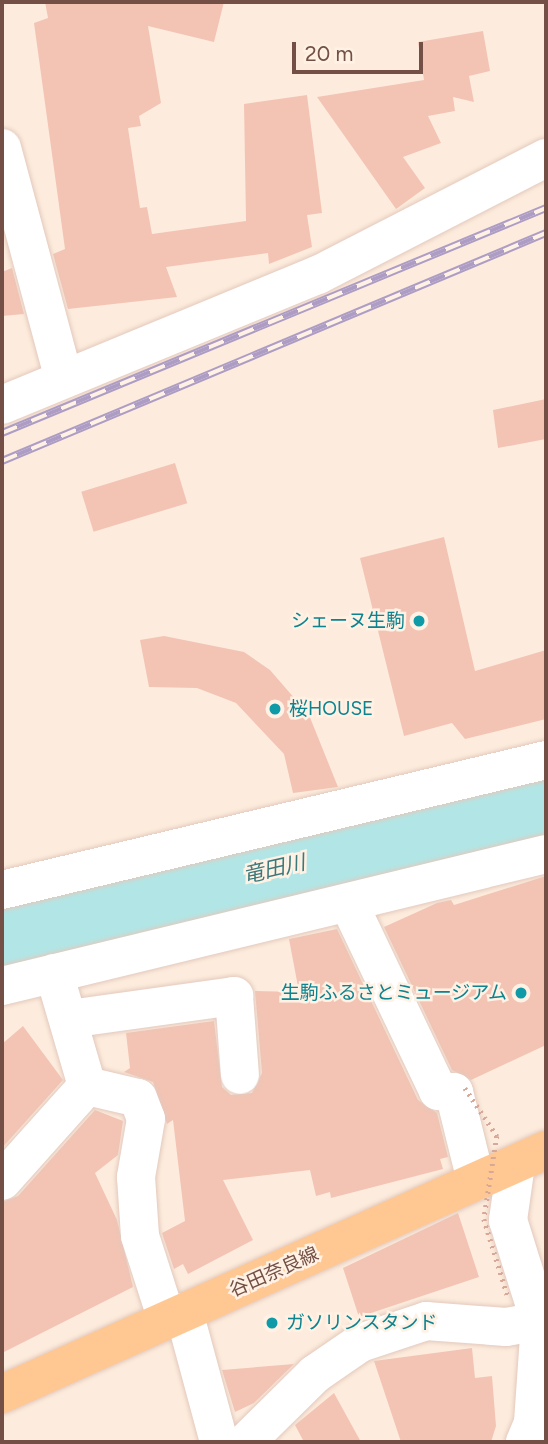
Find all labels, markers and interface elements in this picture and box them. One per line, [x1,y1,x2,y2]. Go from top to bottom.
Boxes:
scale bar [296,28,427,72]
text: 20 m [305,41,353,66]
place label: シェーヌ生駒 [291,610,405,632]
marker: シェーヌ生駒 [411,613,427,629]
place label: 桜HOUSE [289,698,373,720]
marker: 桜HOUSE [267,701,283,717]
water label: 竜田川 [240,850,308,888]
place label: 生駒ふるさとミュージアム [279,982,507,1004]
marker: 生駒ふるさとミュージアム [513,985,529,1001]
street label: 谷田奈良線 [226,1242,322,1302]
place label: ガソリンスタンド [286,1312,438,1334]
marker: ガソリンスタンド [264,1315,280,1331]

